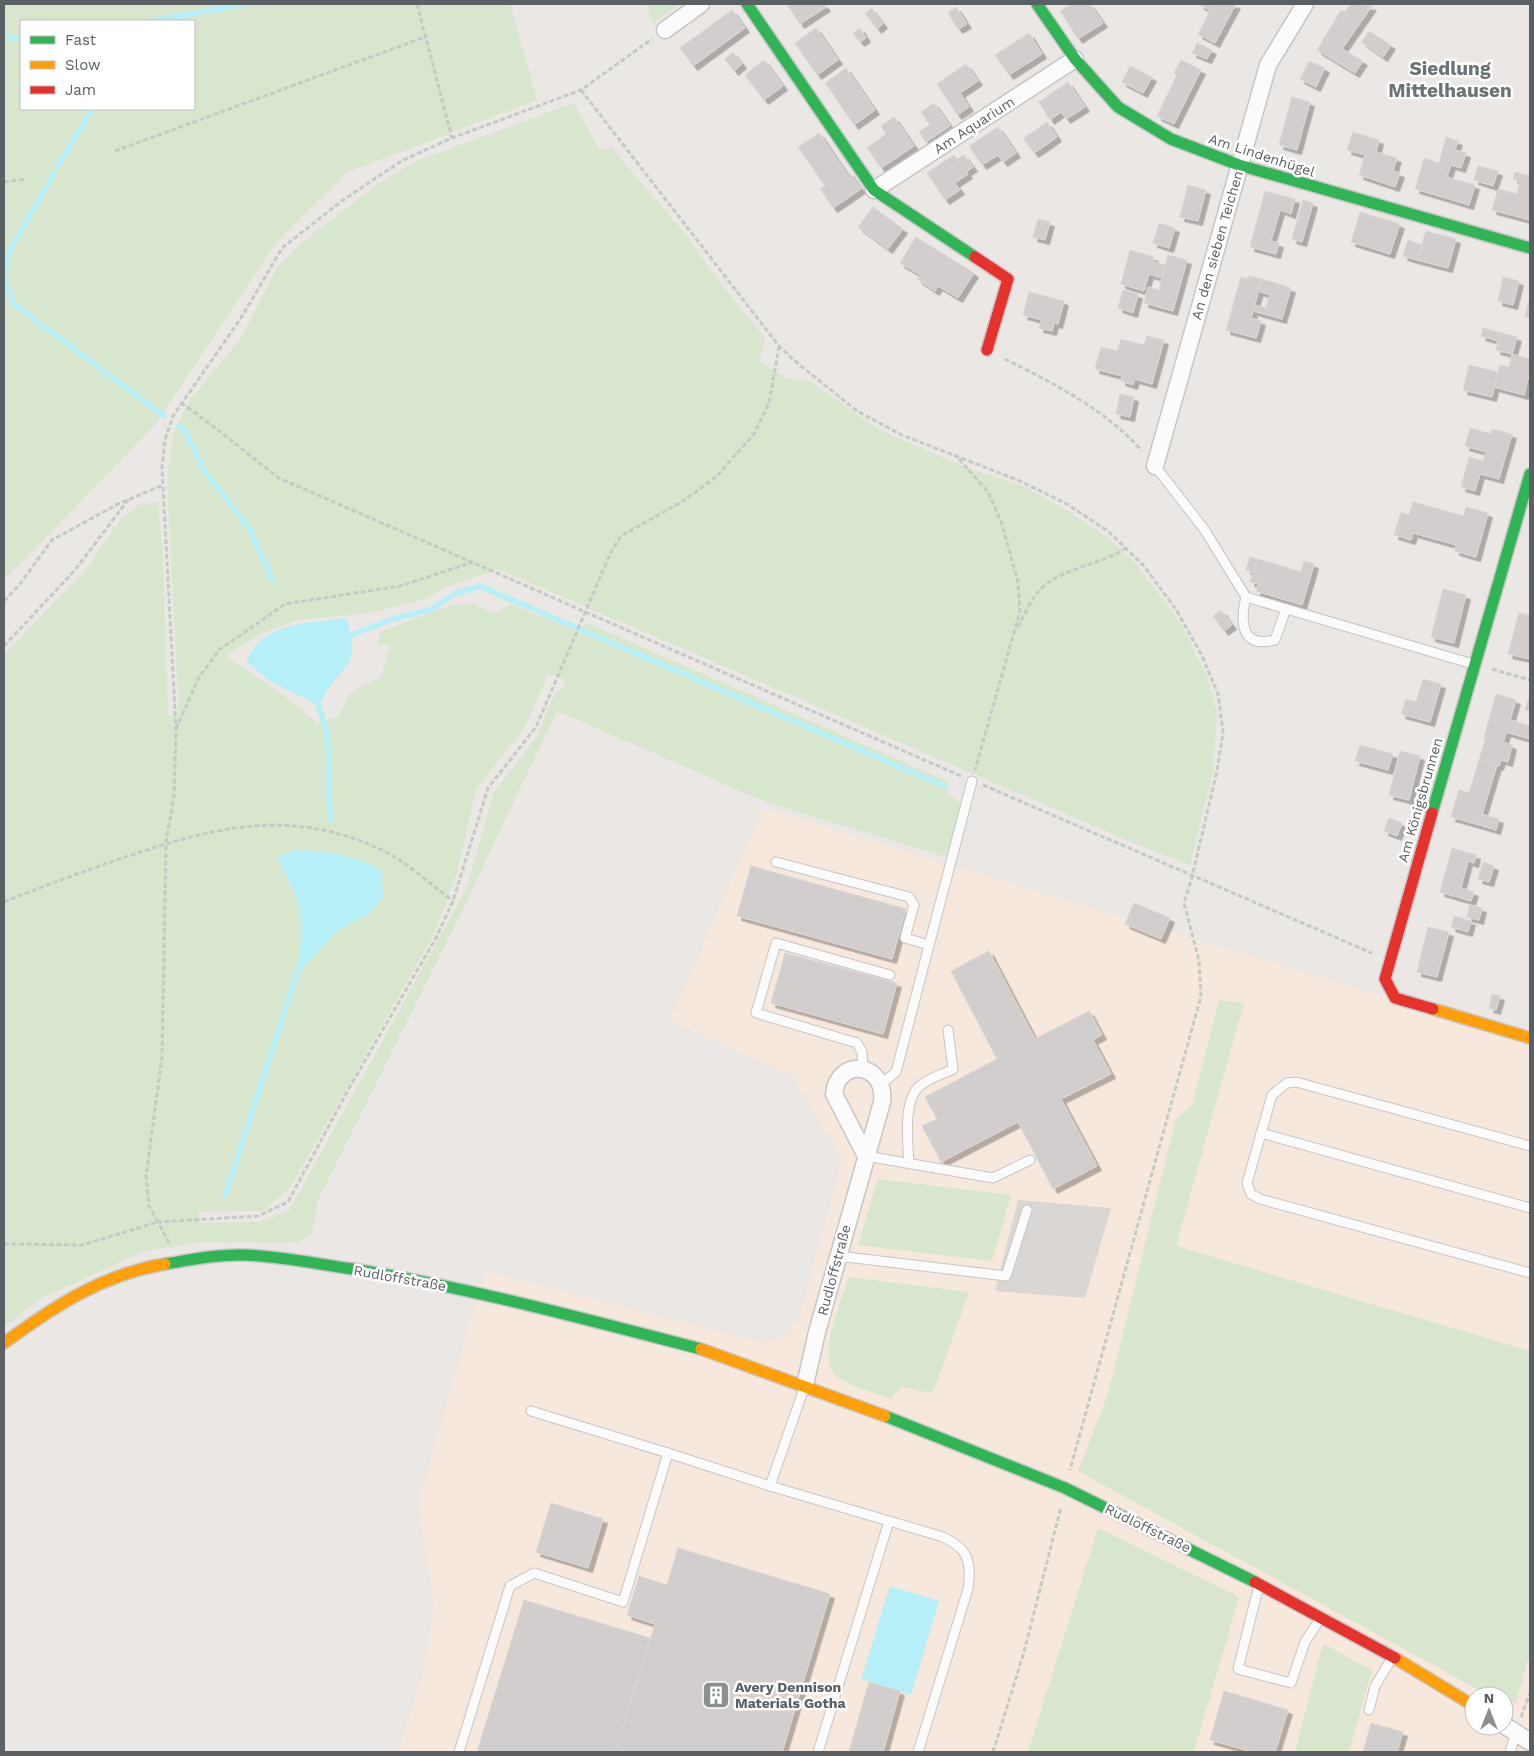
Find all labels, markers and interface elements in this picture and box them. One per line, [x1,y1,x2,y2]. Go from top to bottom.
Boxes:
legend [20,20,195,110]
text: Fast [65,31,97,49]
text: Slow [65,56,101,74]
district label: Siedlung Mittelhausen [1388,57,1512,102]
text: Jam [65,81,96,99]
street label: Am Aquarium [931,93,1017,157]
street label: Am Lindenhügel [1207,130,1318,180]
street label: An den sieben Teichen [1188,169,1246,321]
street label: Am Königsbrunnen [1395,736,1445,864]
street label: Rudloffstraße [814,1223,854,1317]
street label: Rudloffstraße [353,1262,447,1294]
street label: Rudloffstraße [1102,1500,1194,1556]
place label: Avery Dennison Materials Gotha [735,1679,846,1711]
building icon: Avery Dennison Materials Gotha [701,1680,731,1710]
north arrow [1464,1686,1514,1736]
text: N [1484,1690,1494,1706]

